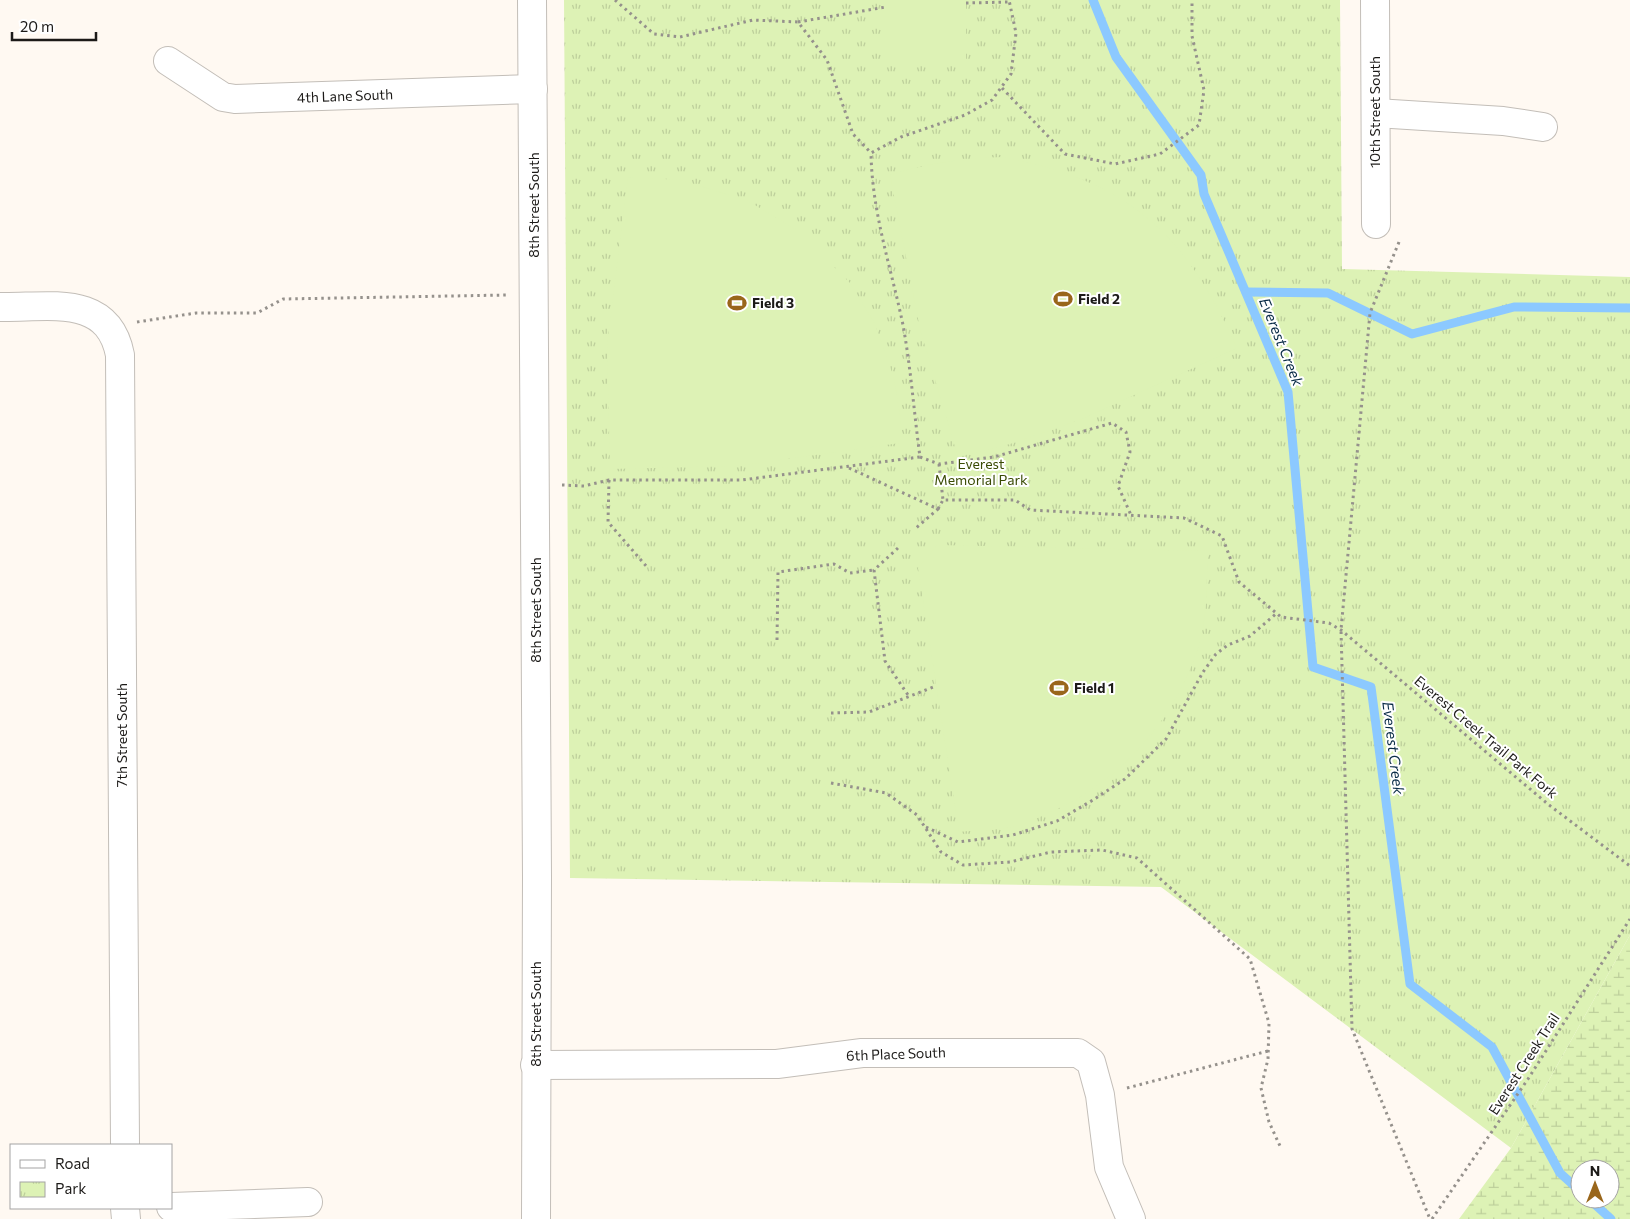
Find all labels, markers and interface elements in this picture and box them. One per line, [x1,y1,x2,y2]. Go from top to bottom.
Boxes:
scale bar [12,10,96,42]
text: 20 m [20,17,54,35]
street label: 10th Street South [1366,56,1383,168]
street label: 4th Lane South [296,85,393,106]
street label: 8th Street South [525,152,542,258]
sports icon: Field 2 [1052,288,1074,310]
place label: Field 2 [1078,290,1120,307]
sports icon: Field 3 [726,292,748,314]
place label: Field 3 [752,294,794,311]
water label: Everest Creek [1256,295,1308,389]
park label: Everest Memorial Park [934,455,1028,488]
street label: 8th Street South [527,557,544,663]
street label: Everest Creek Trail Park Fork [1411,672,1562,802]
sports icon: Field 1 [1048,677,1070,699]
place label: Field 1 [1074,679,1114,696]
street label: 7th Street South [113,683,130,787]
water label: Everest Creek [1379,700,1409,796]
street label: 8th Street South [527,961,544,1067]
street label: Everest Creek Trail [1484,1010,1563,1118]
street label: 6th Place South [846,1043,946,1064]
legend [10,1144,172,1209]
text: Road [55,1154,90,1172]
north arrow [1570,1159,1620,1209]
text: N [1590,1162,1600,1179]
text: Park [55,1179,86,1197]

